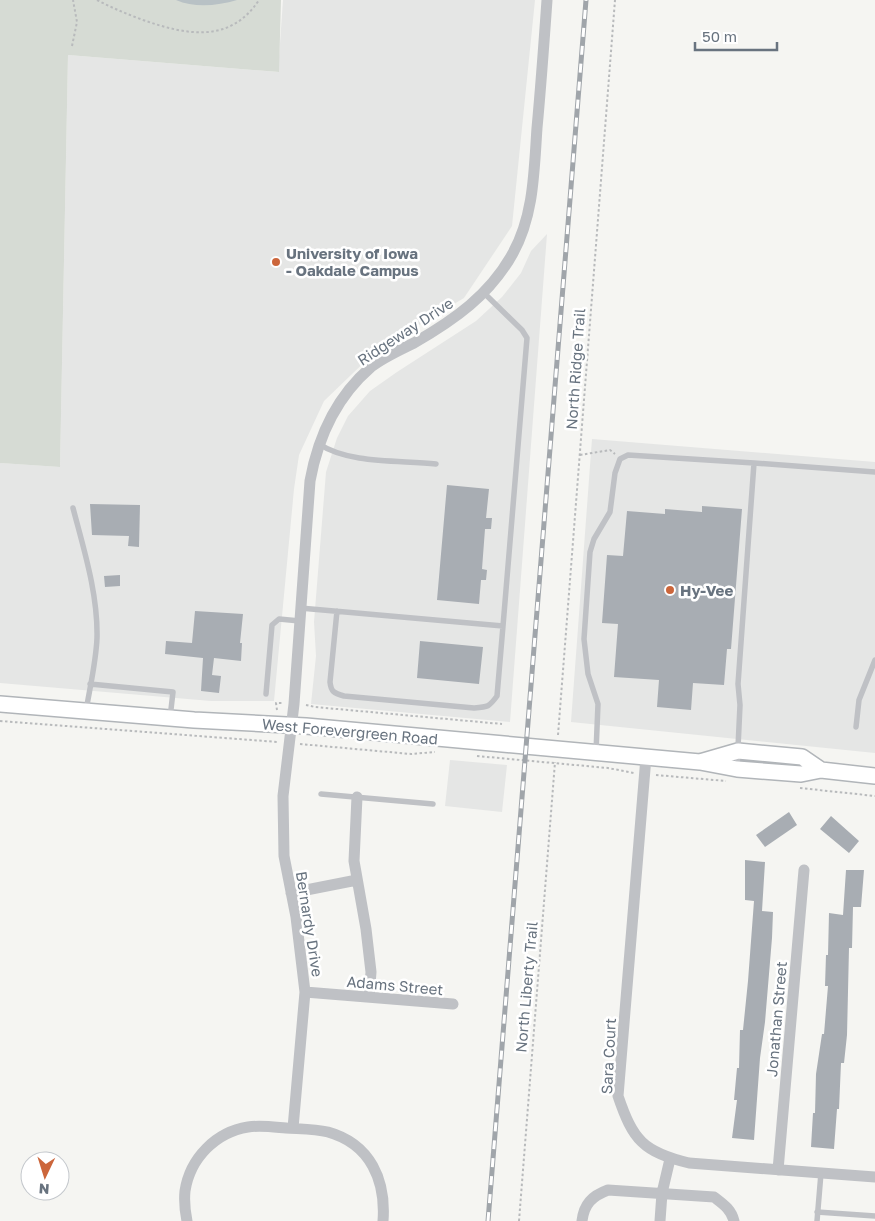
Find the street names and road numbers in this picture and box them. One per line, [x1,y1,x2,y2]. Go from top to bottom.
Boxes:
street label: Ridgeway Drive [354,293,457,369]
street label: North Ridge Trail [562,308,588,430]
street label: West Forevergreen Road [261,714,439,748]
street label: Bernardy Drive [293,870,327,978]
street label: North Liberty Trail [511,920,541,1053]
street label: Jonathan Street [762,960,790,1078]
street label: Adams Street [346,972,444,998]
street label: Sara Court [597,1017,619,1095]

